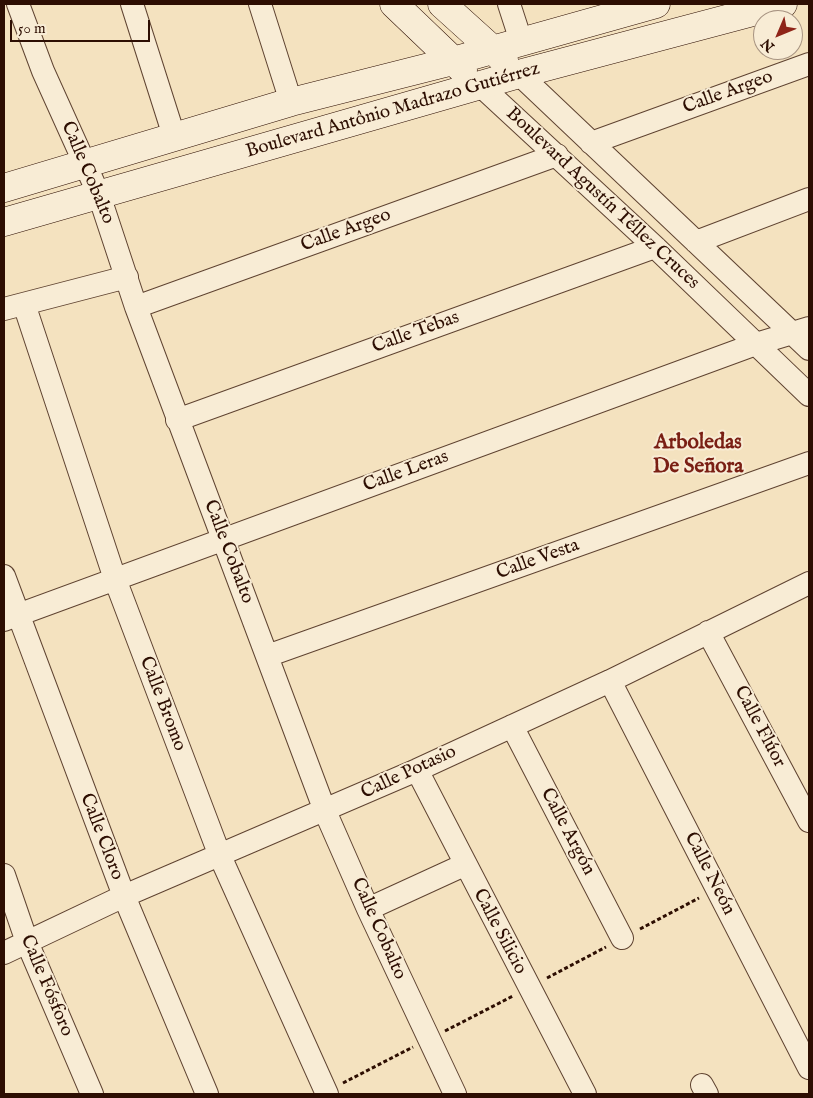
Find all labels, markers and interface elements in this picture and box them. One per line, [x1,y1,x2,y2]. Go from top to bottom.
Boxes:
scale bar [12,10,152,42]
north arrow [753,10,803,60]
text: 50 m [18,19,46,38]
text: N [757,34,779,56]
street label: Boulevard Antônio Madrazo Gutiérrez [243,58,543,164]
street label: Calle Argeo [680,66,776,120]
street label: Boulevard Agustín Téllez Cruces [500,103,704,295]
street label: Calle Cobalto [55,118,119,228]
street label: Calle Argeo [298,204,394,258]
street label: Calle Tebas [369,307,463,359]
district label: Arboledas De Señora [653,431,743,481]
street label: Calle Leras [360,446,452,498]
street label: Calle Cobalto [198,497,258,607]
street label: Calle Vesta [493,534,583,586]
street label: Calle Bromo [134,653,190,755]
street label: Calle Flúor [728,682,790,772]
street label: Calle Potasio [358,741,460,805]
street label: Calle Argón [535,785,599,879]
street label: Calle Cloro [74,790,128,884]
street label: Calle Neón [678,829,740,919]
street label: Calle Cobalto [345,875,411,983]
street label: Calle Silicio [467,885,531,979]
street label: Calle Fósforo [14,932,78,1040]

